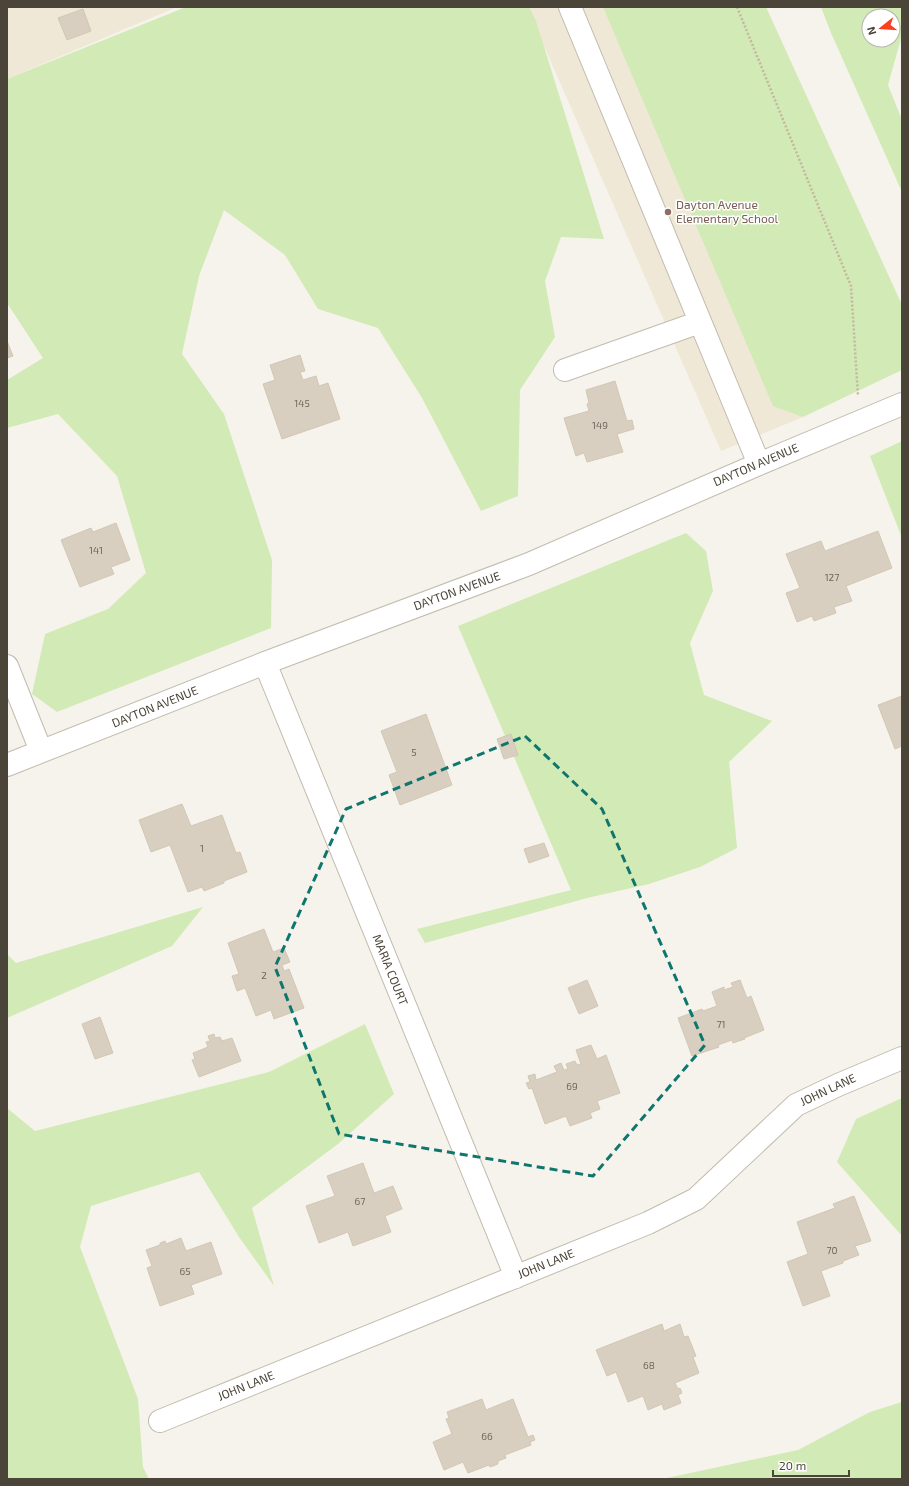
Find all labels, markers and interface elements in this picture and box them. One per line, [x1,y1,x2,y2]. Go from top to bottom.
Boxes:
north arrow [861,8,901,48]
text: N [864,25,878,37]
place label: Dayton Avenue Elementary School [676,197,779,225]
marker: Dayton Avenue Elementary School [663,207,673,217]
house number: 145 [294,397,310,409]
house number: 149 [592,419,608,431]
street label: DAYTON AVENUE [711,440,801,488]
house number: 141 [89,544,103,556]
street label: DAYTON AVENUE [411,568,502,612]
house number: 127 [825,571,839,583]
street label: DAYTON AVENUE [110,682,200,730]
house number: 5 [411,746,417,758]
house number: 1 [200,842,204,854]
street label: MARIA COURT [370,932,412,1007]
house number: 2 [261,969,267,981]
house number: 71 [716,1018,726,1030]
street label: JOHN LANE [797,1070,858,1108]
house number: 69 [566,1080,578,1092]
house number: 67 [355,1195,365,1207]
house number: 70 [826,1244,838,1256]
street label: JOHN LANE [515,1245,576,1281]
house number: 65 [179,1265,191,1277]
house number: 68 [643,1359,655,1371]
street label: JOHN LANE [215,1367,276,1403]
house number: 66 [481,1430,493,1442]
scale bar [773,1452,849,1478]
text: 20 m [779,1458,806,1472]

